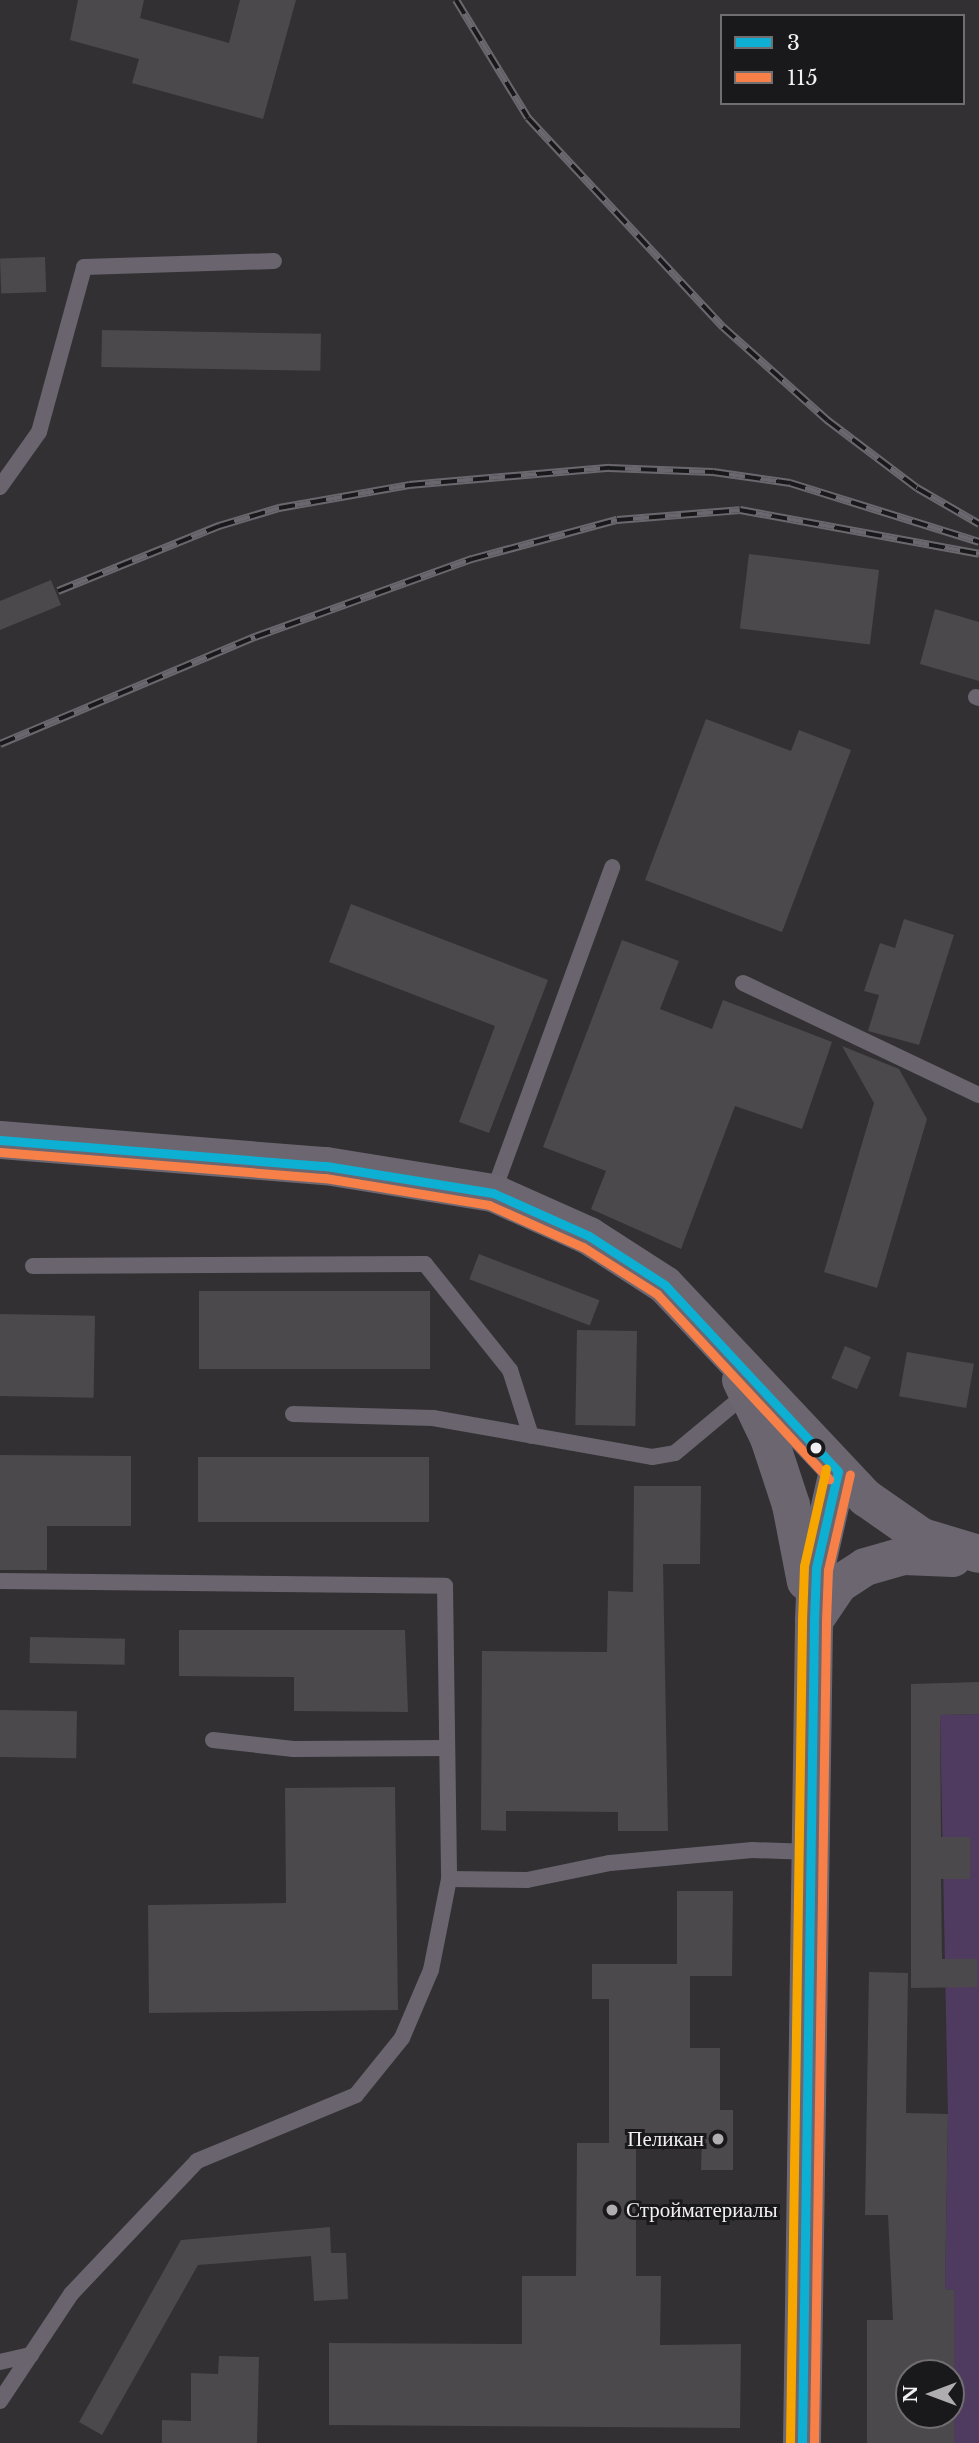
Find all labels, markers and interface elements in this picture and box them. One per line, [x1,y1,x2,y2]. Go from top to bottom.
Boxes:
legend [720,14,965,105]
text: 3 [787,30,800,56]
text: 115 [787,65,818,91]
unlabelled marker [809,1441,823,1455]
place label: Пеликан [627,2126,704,2152]
marker: Пеликан [710,2131,726,2147]
place label: Стройматериалы [626,2197,778,2223]
marker: Стройматериалы [604,2202,620,2218]
north arrow [895,2359,965,2429]
text: N [899,2385,922,2403]

